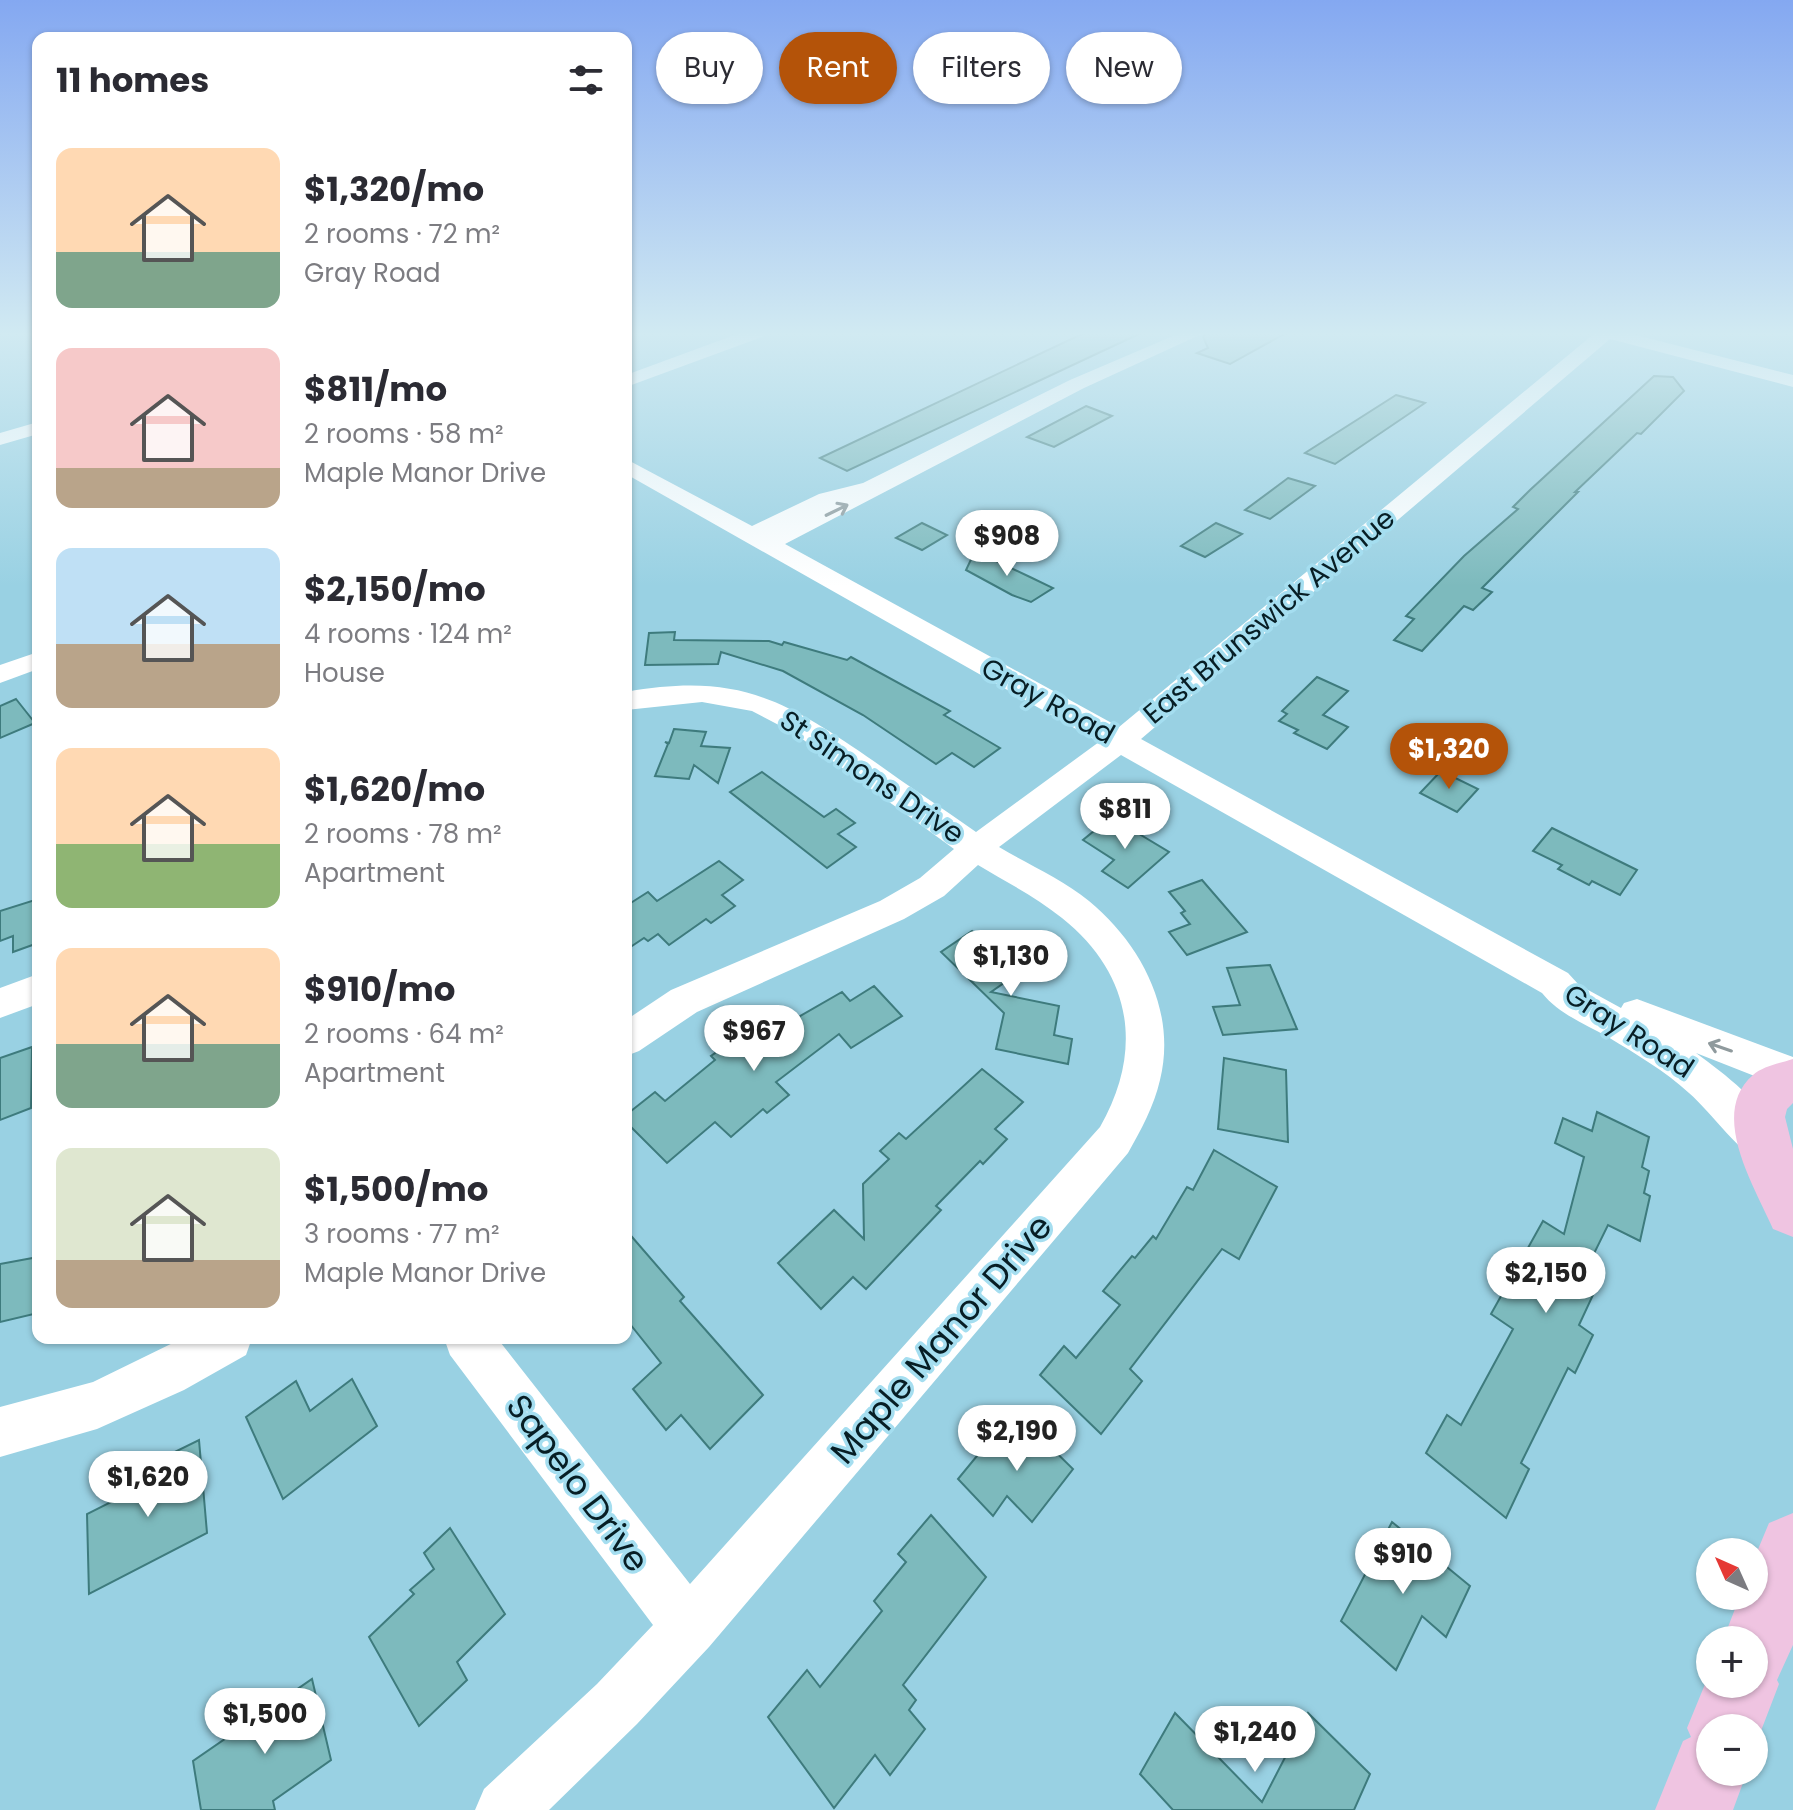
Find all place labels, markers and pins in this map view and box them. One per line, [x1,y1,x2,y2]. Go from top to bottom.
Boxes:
pin: $908 [960,510,1054,578]
pin: $1,320 [1384,723,1514,791]
pin: $811 [1078,783,1172,851]
pin: $1,130 [946,930,1076,998]
pin: $967 [707,1005,801,1073]
pin: $2,150 [1481,1247,1611,1315]
pin: $2,190 [952,1405,1082,1473]
pin: $1,620 [83,1451,213,1519]
pin: $910 [1356,1528,1450,1596]
pin: $1,500 [200,1688,330,1756]
pin: $1,240 [1190,1706,1320,1774]

